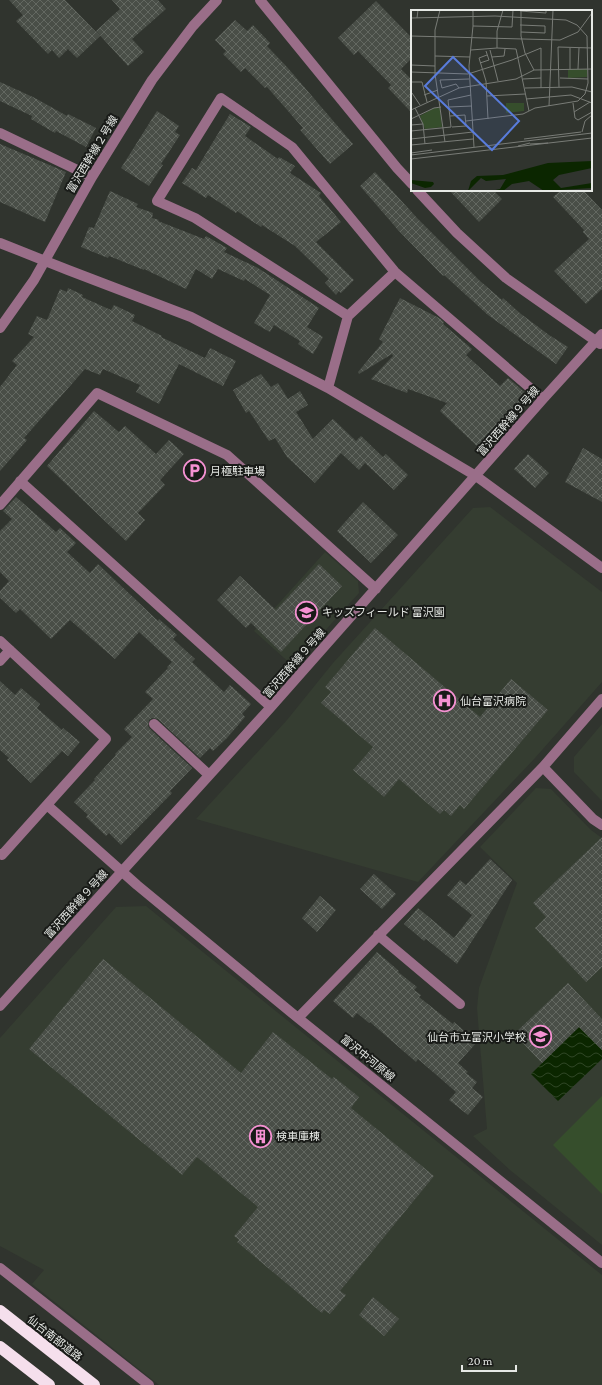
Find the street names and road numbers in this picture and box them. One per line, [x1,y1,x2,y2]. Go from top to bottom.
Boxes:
street label: 富沢西幹線２号線 [64,113,120,195]
street label: 富沢西幹線９号線 [475,384,541,458]
street label: 富沢西幹線９号線 [261,626,327,700]
street label: 富沢西幹線９号線 [42,867,110,941]
street label: 富沢中河原線 [339,1033,397,1083]
street label: 仙台南部道路 [25,1313,85,1363]

